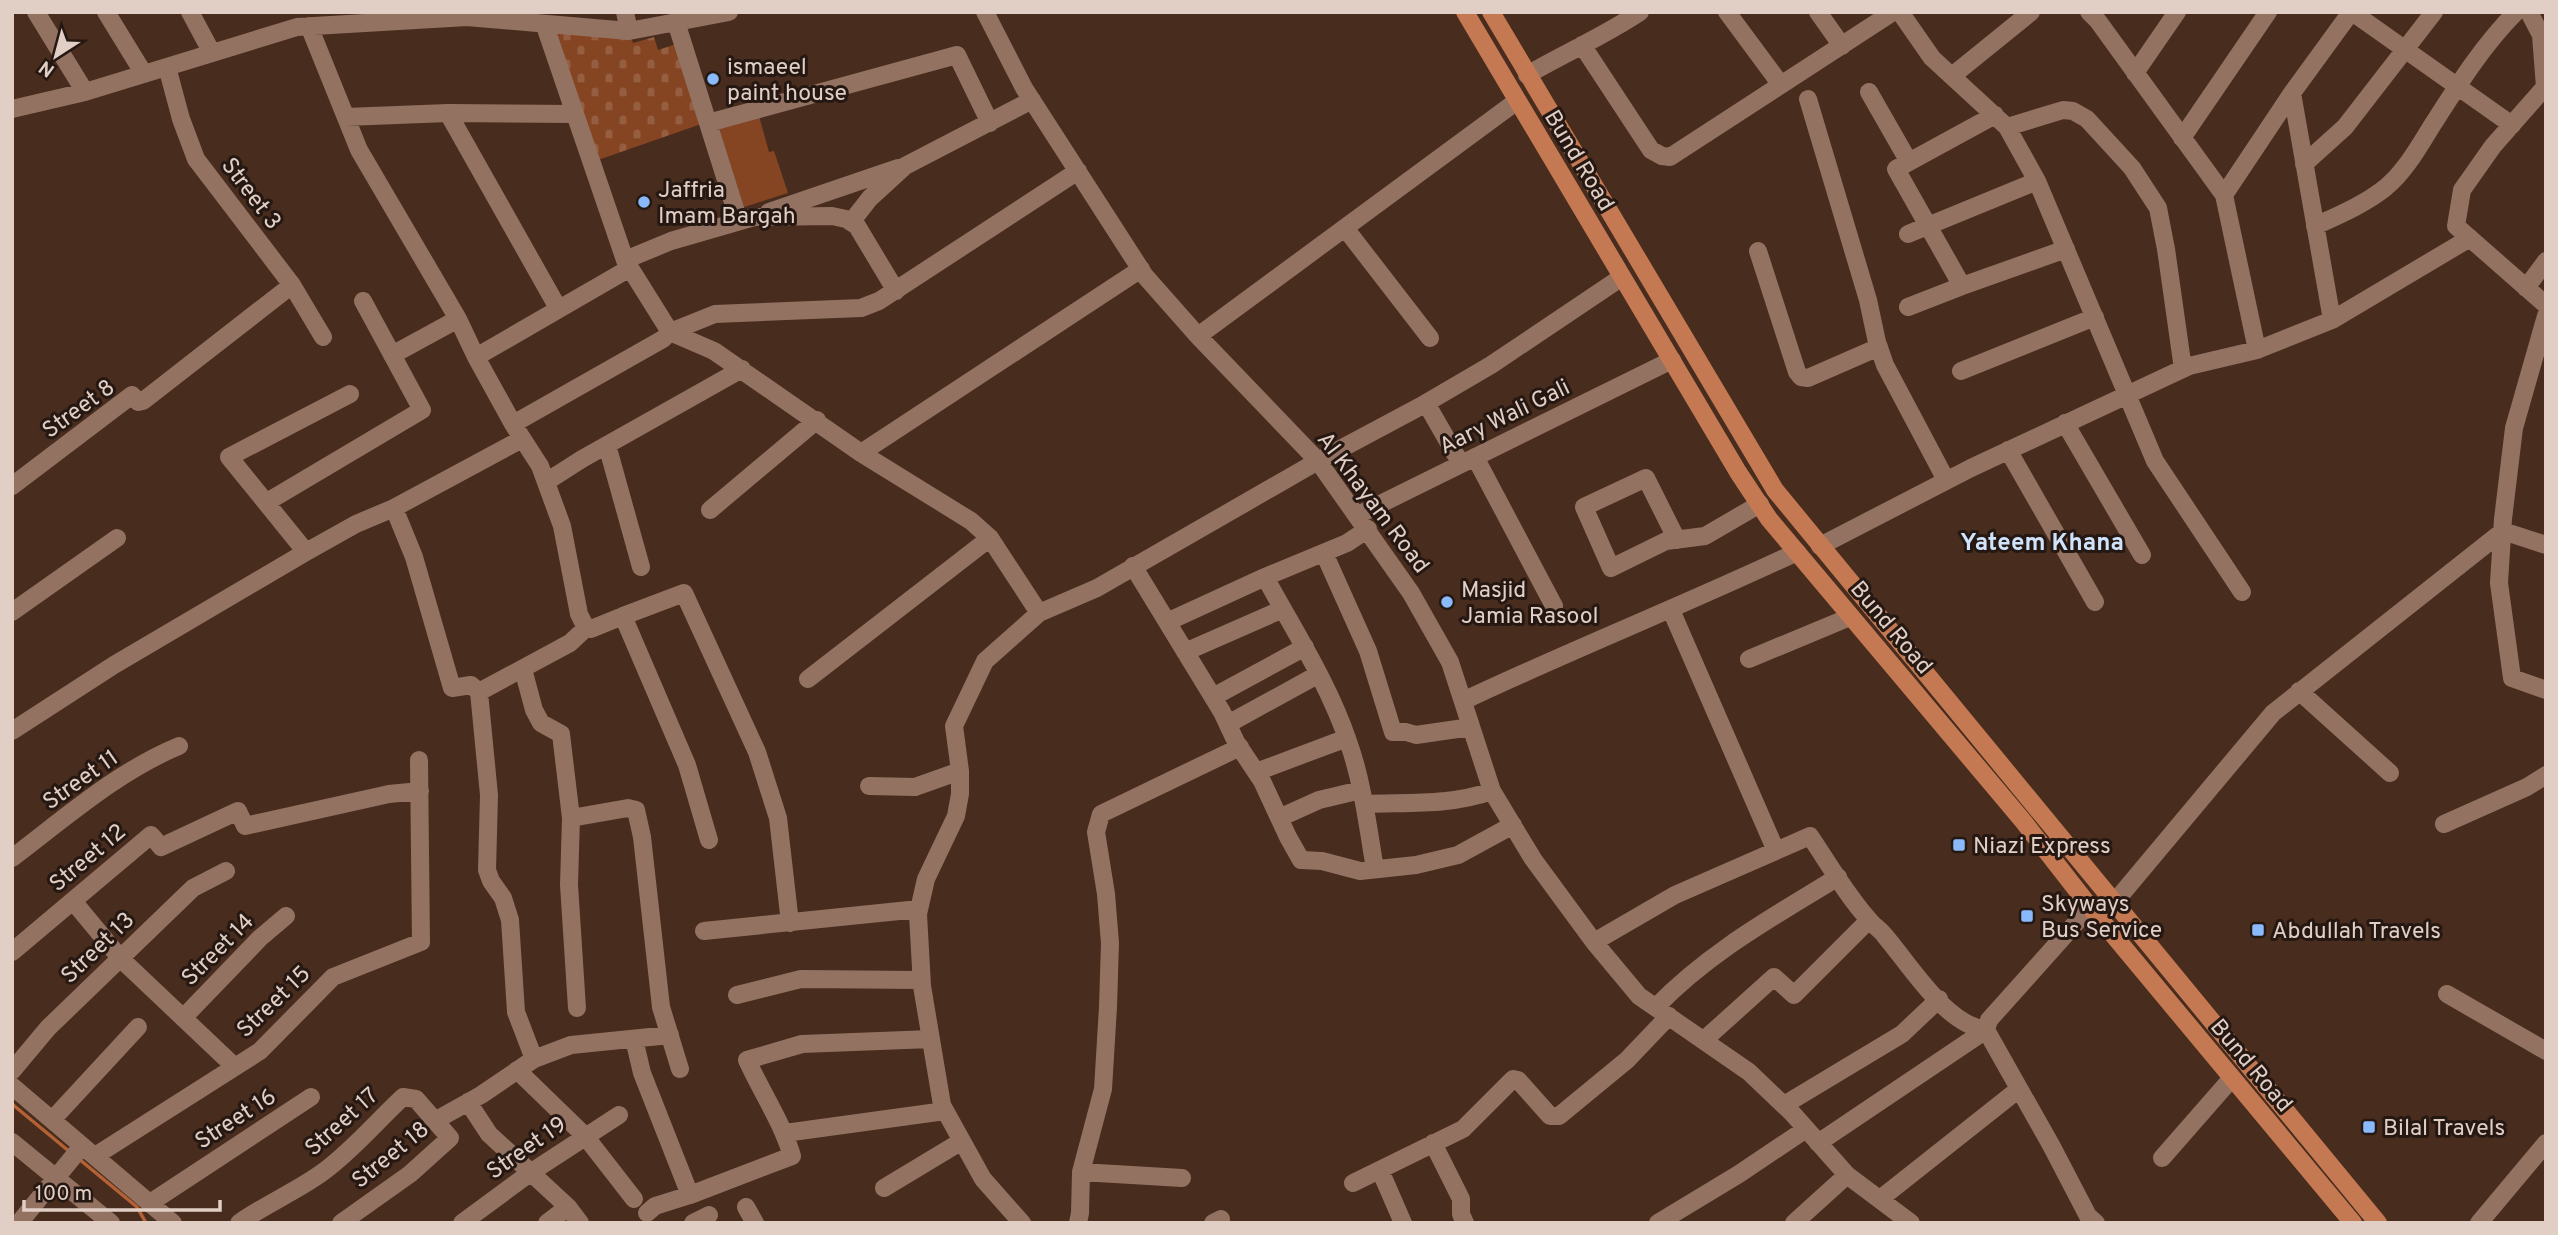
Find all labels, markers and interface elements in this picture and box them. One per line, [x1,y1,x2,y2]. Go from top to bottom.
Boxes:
north arrow [21,21,91,91]
text: N [35,54,60,82]
place label: ismaeel paint house [727,54,847,109]
marker: ismaeel paint house [705,71,721,87]
street label: Bund Road [1536,105,1619,217]
street label: Street 3 [214,153,286,236]
place label: Jaffria Imam Bargah [658,177,796,232]
marker: Jaffria Imam Bargah [636,194,652,210]
street label: Street 8 [37,374,121,446]
street label: Aary Wali Gali [1435,374,1575,462]
street label: Al Khayam Road [1309,427,1435,580]
district label: Yateem Khana [1960,529,2124,559]
street label: Bund Road [1843,576,1938,681]
place label: Masjid Jamia Rasool [1461,577,1599,632]
marker: Masjid Jamia Rasool [1439,594,1455,610]
street label: Street 11 [38,745,125,818]
street label: Street 12 [44,818,133,899]
place label: Niazi Express [1973,833,2111,862]
marker: Niazi Express [1951,837,1967,853]
place label: Skyways Bus Service [2041,891,2162,946]
street label: Street 13 [56,907,142,991]
street label: Street 14 [176,908,261,993]
marker: Skyways Bus Service [2019,908,2035,924]
place label: Abdullah Travels [2272,918,2441,947]
marker: Abdullah Travels [2250,922,2266,938]
street label: Street 15 [232,961,318,1045]
street label: Bund Road [2203,1014,2298,1119]
street label: Street 17 [300,1082,386,1163]
street label: Street 16 [190,1083,282,1157]
street label: Street 19 [482,1111,573,1187]
place label: Bilal Travels [2383,1115,2505,1144]
street label: Street 18 [347,1116,436,1196]
marker: Bilal Travels [2361,1119,2377,1135]
scale bar [24,1168,220,1212]
text: 100 m [35,1181,92,1208]

